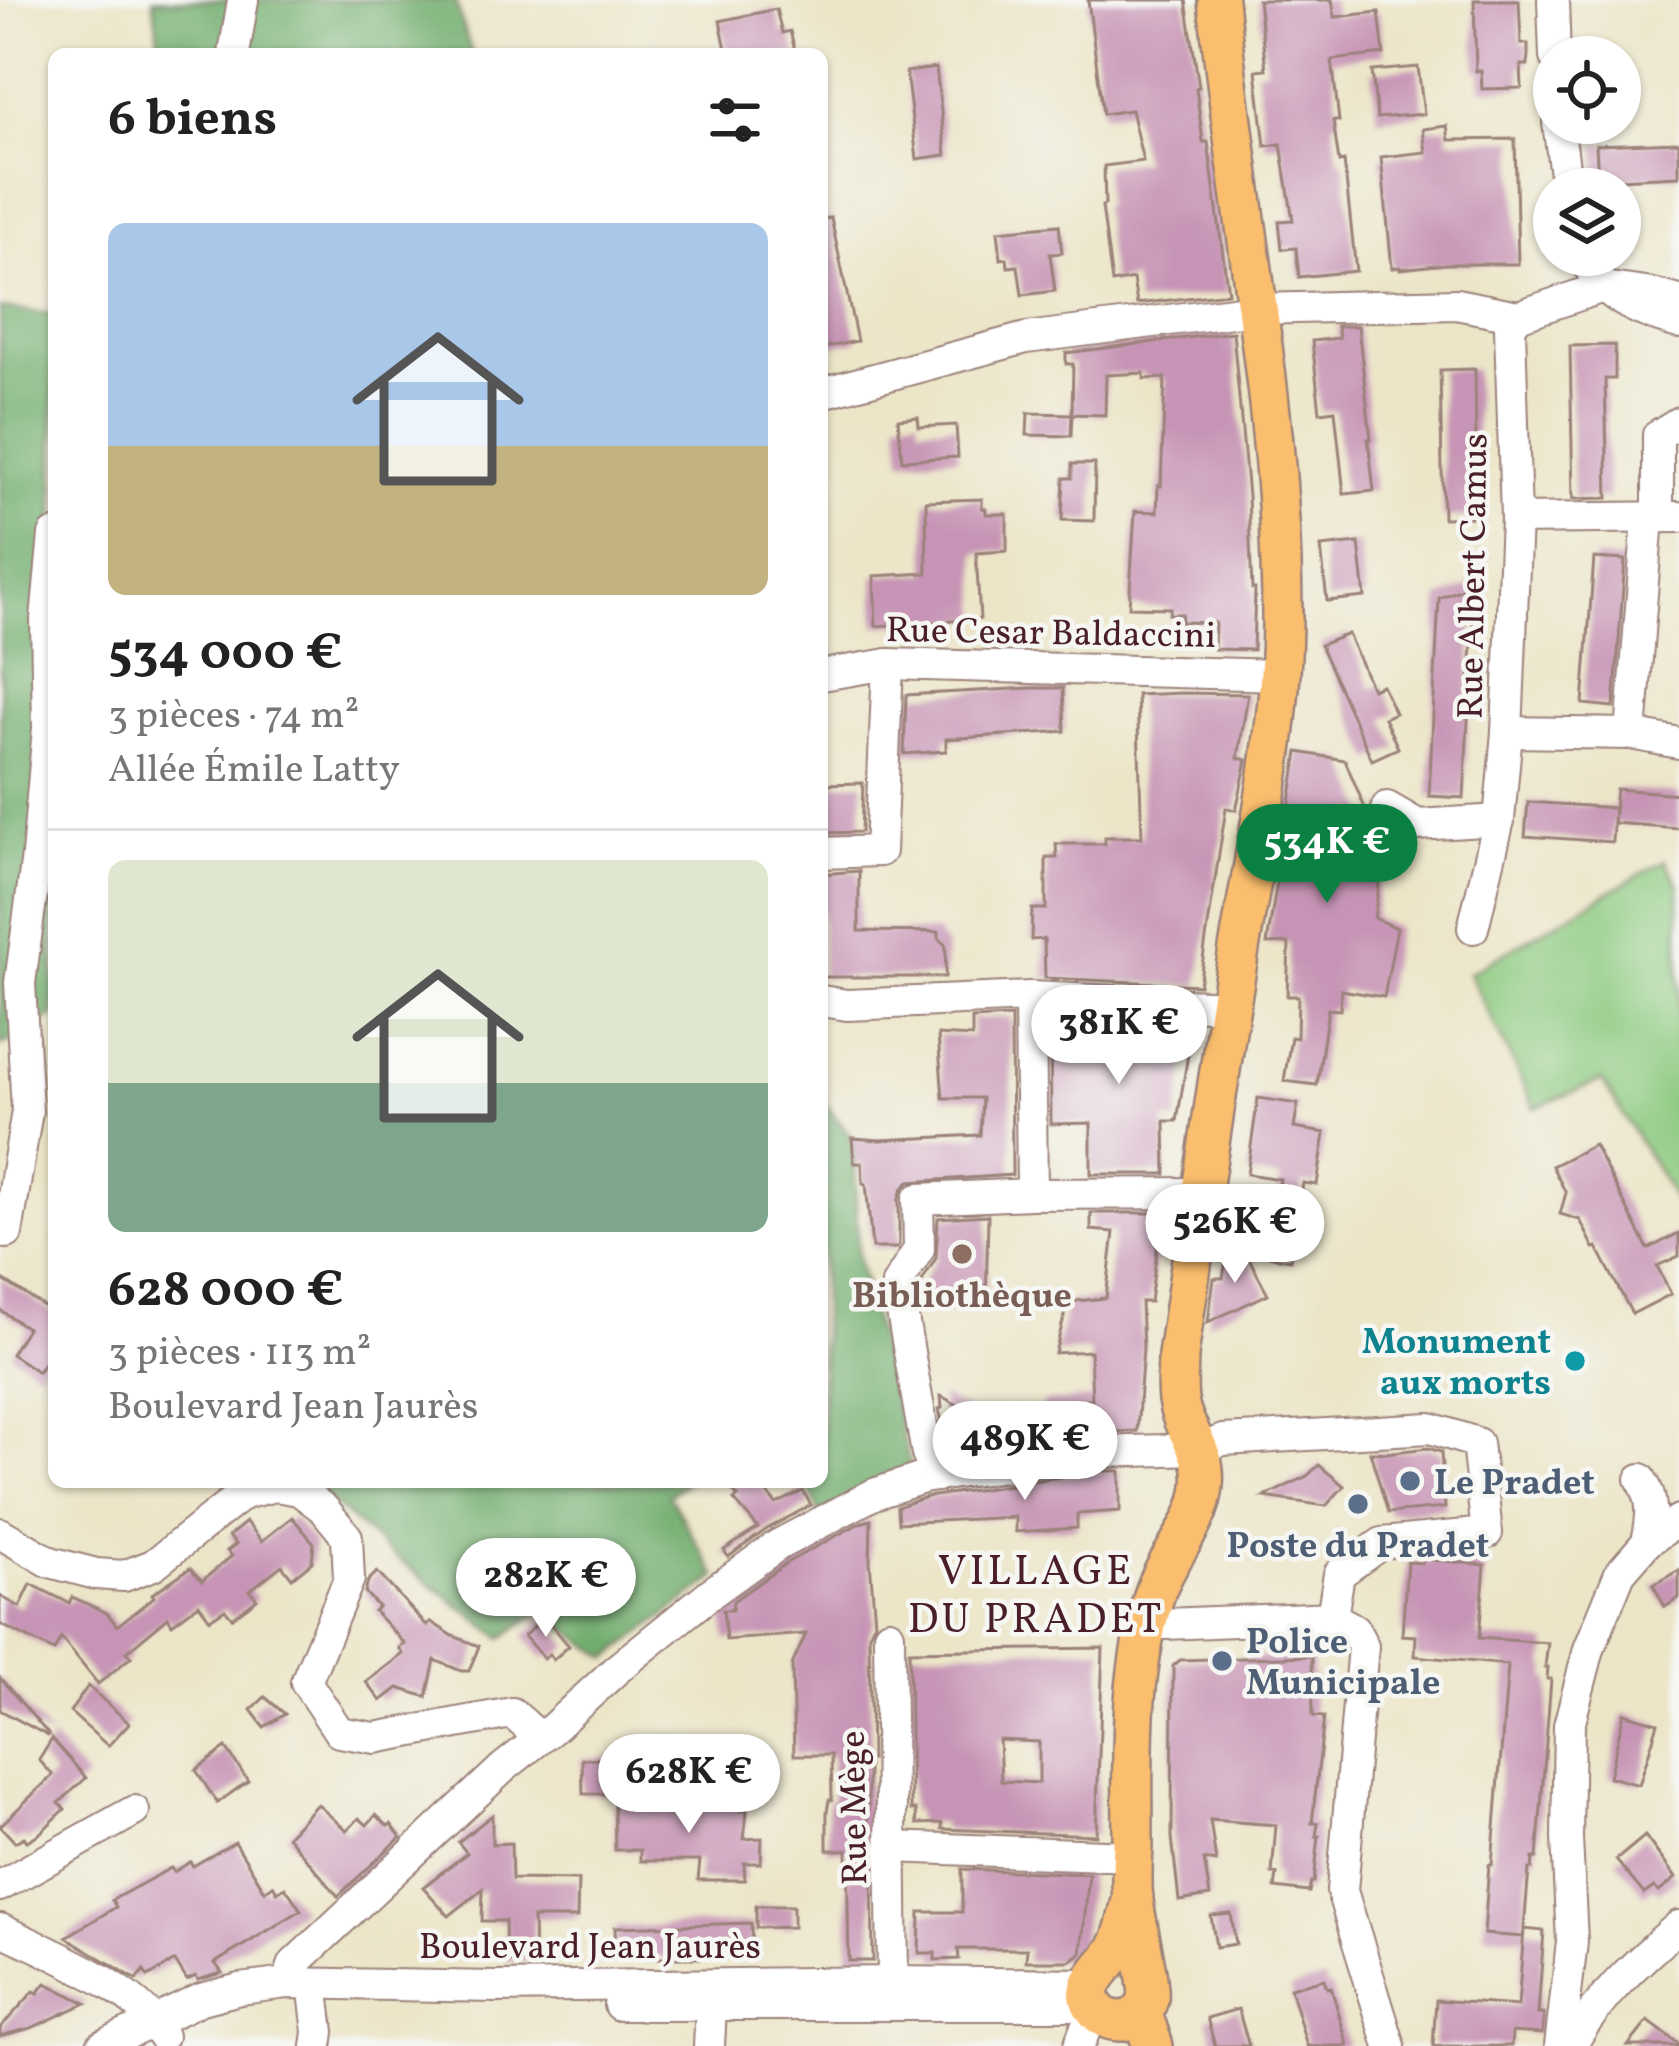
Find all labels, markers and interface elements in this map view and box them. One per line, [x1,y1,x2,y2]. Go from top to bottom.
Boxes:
map controls [1533,36,1641,276]
button: locate [1533,36,1641,144]
text: 6 biens [108,85,277,156]
icon: filters [702,87,768,153]
button: layers [1533,168,1641,276]
icon: home [330,301,546,517]
street label: Rue Albert Camus [1448,433,1502,719]
street label: Rue Cesar Baldaccini [885,607,1216,663]
text: 534 000 € [108,619,343,690]
text: 3 pièces · 74 m² [108,690,359,744]
text: Allée Émile Latty [108,744,400,798]
pin: 534K € [1229,804,1425,906]
text: 534K € [1263,816,1391,870]
icon: home [330,938,546,1154]
pin: 381K € [1021,985,1217,1087]
text: 381K € [1058,997,1180,1051]
pin: 526K € [1137,1184,1333,1286]
text: 526K € [1172,1196,1298,1250]
marker: Bibliothèque [949,1241,975,1267]
text: 628 000 € [108,1256,344,1327]
place label: Bibliothèque [852,1273,1072,1323]
place label: Monument aux morts [1362,1319,1551,1410]
text: 3 pièces · 113 m² [108,1327,371,1381]
marker: Monument aux morts [1562,1348,1588,1374]
text: Boulevard Jean Jaurès [108,1381,479,1435]
pin: 489K € [927,1401,1123,1503]
text: 489K € [960,1413,1090,1467]
place label: Le Pradet [1434,1460,1595,1510]
marker: Le Pradet [1397,1468,1423,1494]
marker: Poste du Pradet [1345,1491,1371,1517]
place label: Poste du Pradet [1227,1523,1489,1573]
pin: 282K € [448,1538,644,1640]
district label: VILLAGE DU PRADET [908,1544,1164,1651]
text: 282K € [483,1550,609,1604]
place label: Police Municipale [1246,1619,1440,1710]
marker: Police Municipale [1209,1648,1235,1674]
street label: Rue Mège [830,1730,882,1886]
pin: 628K € [591,1734,787,1836]
text: 628K € [625,1746,753,1800]
street label: Boulevard Jean Jaurès [419,1924,761,1974]

